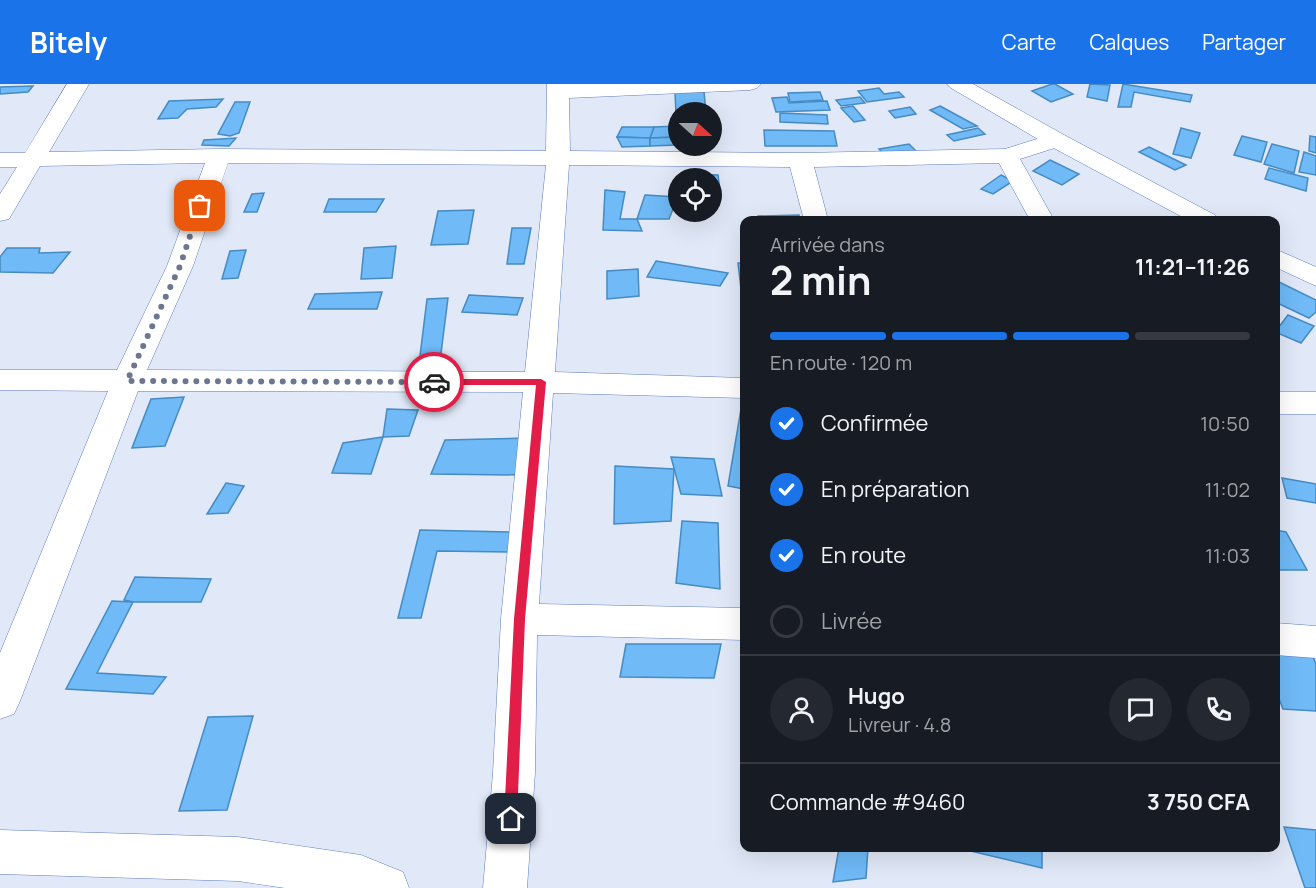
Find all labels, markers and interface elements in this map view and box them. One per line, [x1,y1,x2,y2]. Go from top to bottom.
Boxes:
text: Bitely [30,23,107,61]
text: Carte [1002,28,1056,56]
text: Calques [1089,28,1169,56]
text: Partager [1202,28,1286,56]
north arrow [668,102,722,156]
map controls [668,102,722,222]
button: locate [668,168,722,222]
pin [174,180,225,231]
icon: bag [183,189,216,222]
text: Arrivée dans [770,231,885,258]
text: 11:21–11:26 [1135,252,1250,282]
text: 2 min [770,253,871,307]
text: En route · 120 m [770,349,912,376]
courier [404,352,464,412]
icon: car [418,366,451,399]
icon: check [770,407,803,440]
text: Confirmée [821,408,928,438]
text: 10:50 [1200,410,1250,437]
icon: check [770,473,803,506]
text: En préparation [821,474,969,504]
text: 11:02 [1205,476,1250,503]
icon: check [770,539,803,572]
text: En route [821,540,906,570]
text: 11:03 [1205,542,1250,569]
text: Livrée [821,606,882,636]
button: person [770,678,833,741]
button: chat [1109,678,1172,741]
button: phone [1187,678,1250,741]
text: Hugo [848,681,905,711]
text: Livreur · 4.8 [848,711,951,738]
text: Commande #9460 [770,787,966,817]
text: 3 750 CFA [1147,787,1250,817]
pin [485,793,536,844]
icon: home [494,802,527,835]

